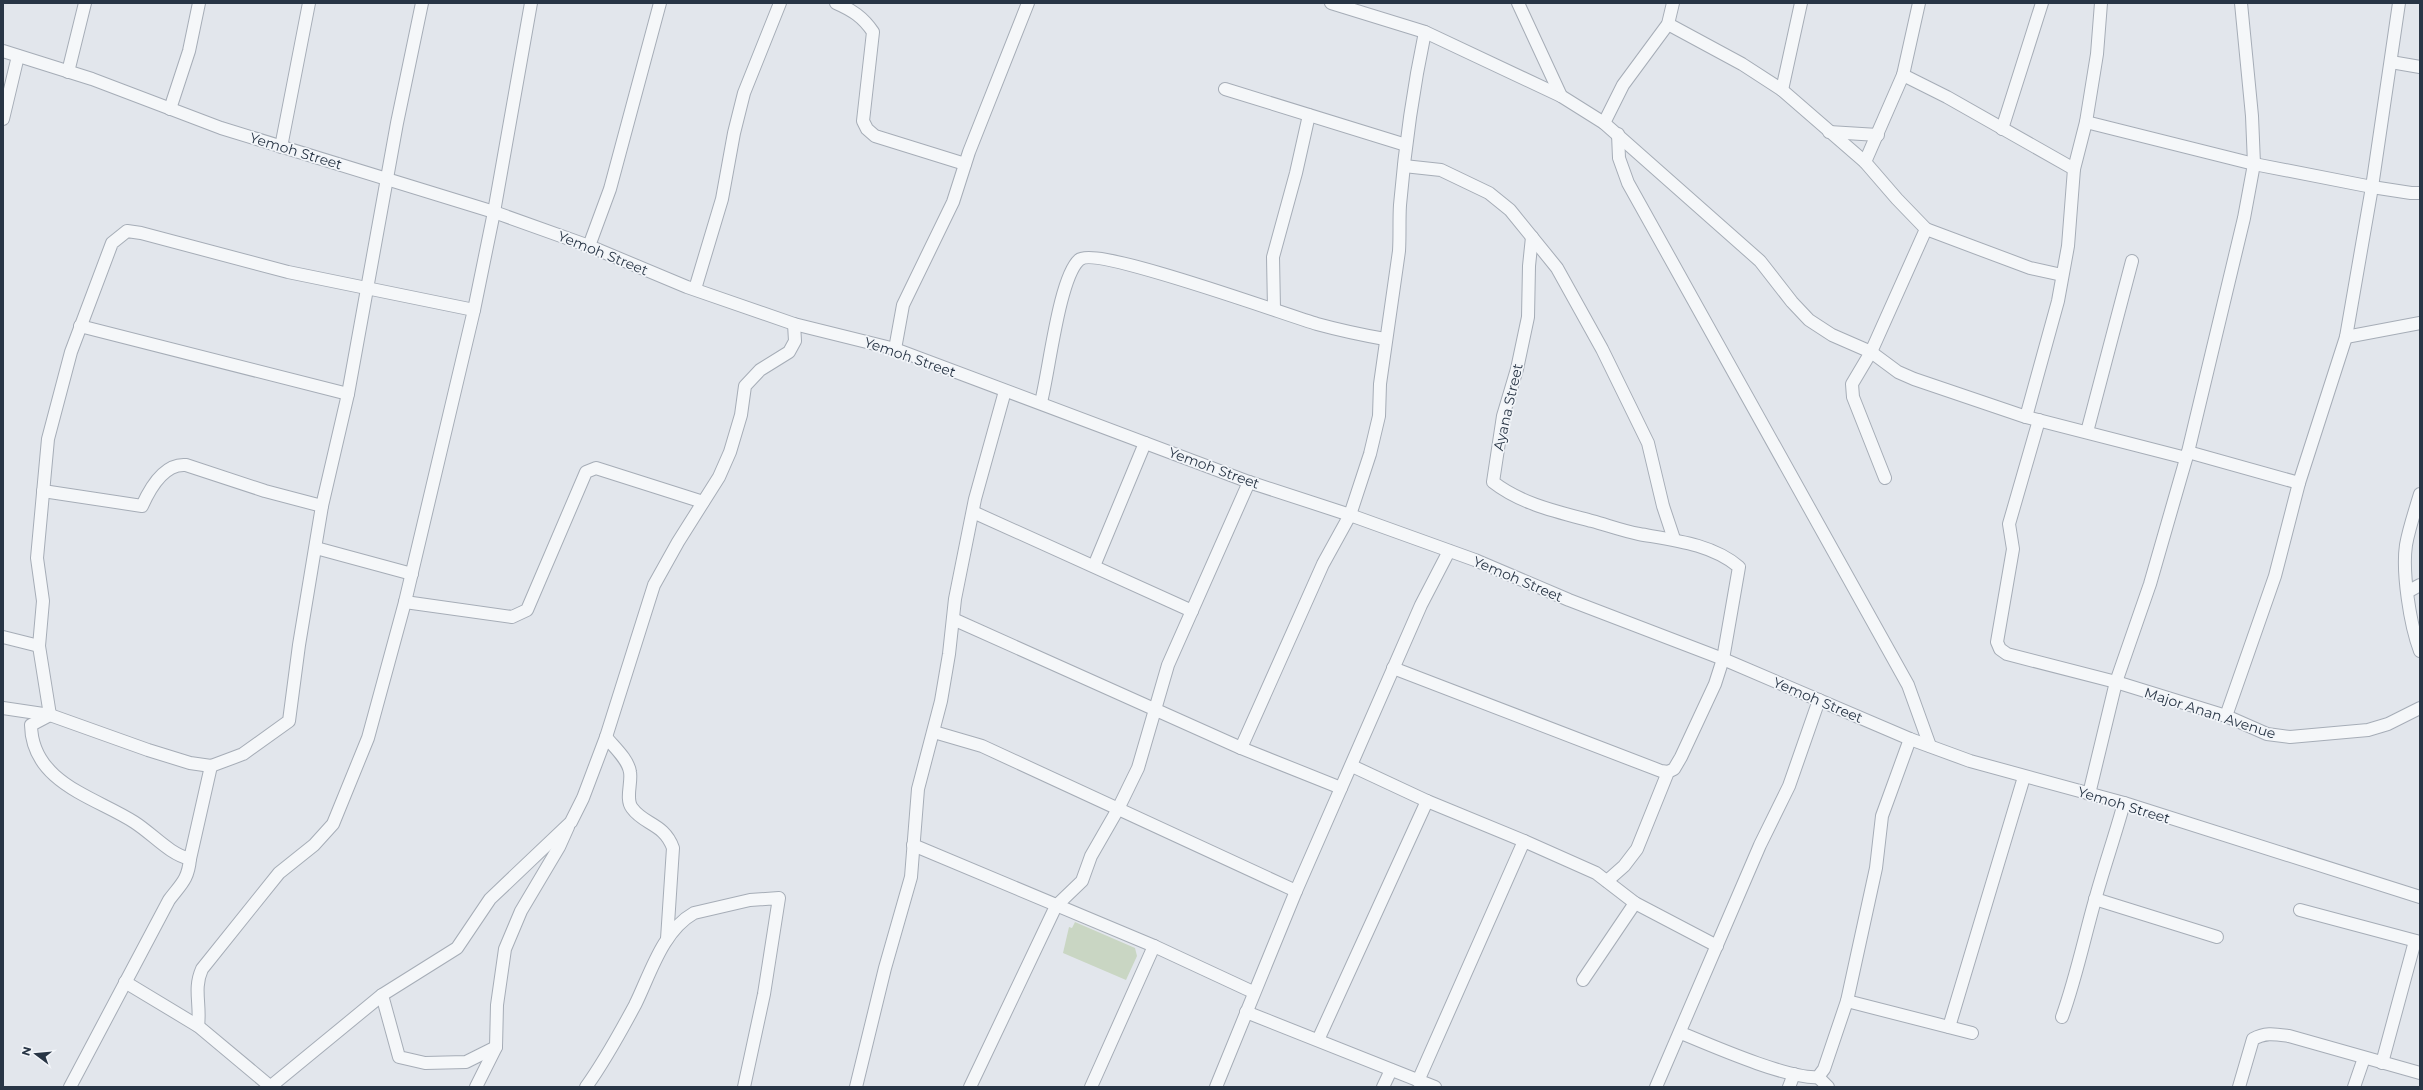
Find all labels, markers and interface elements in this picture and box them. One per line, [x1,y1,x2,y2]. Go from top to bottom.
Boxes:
street label: Yemoh Street [248,128,345,174]
street label: Yemoh Street [555,227,651,279]
street label: Yemoh Street [862,333,958,381]
street label: Ayana Street [1489,361,1527,452]
street label: Yemoh Street [1166,443,1262,493]
street label: Yemoh Street [1470,552,1566,606]
street label: Yemoh Street [1770,673,1866,727]
street label: Major Anan Avenue [2142,683,2278,743]
street label: Yemoh Street [2076,782,2173,828]
north arrow [16,1034,56,1074]
text: N [18,1045,34,1057]

